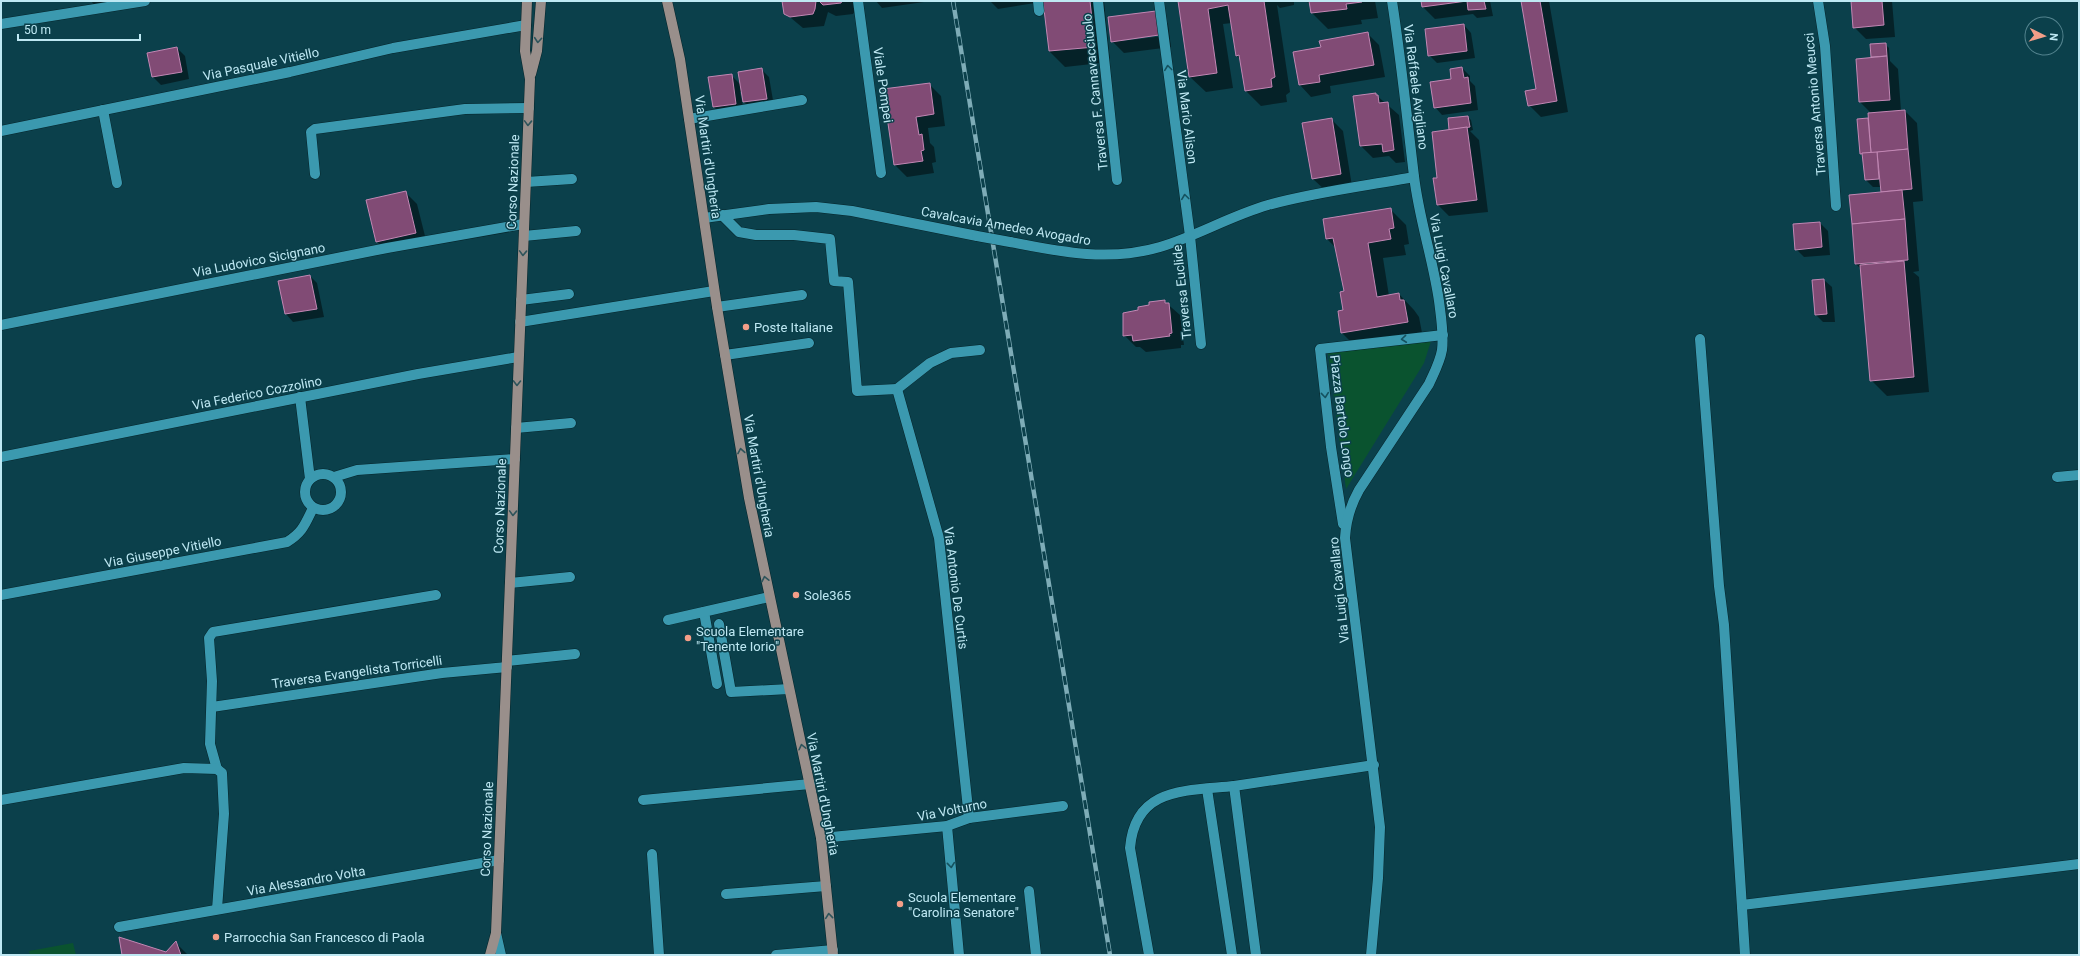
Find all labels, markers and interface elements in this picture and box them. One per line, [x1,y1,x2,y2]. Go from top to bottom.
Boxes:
street label: Traversa F. Cannavacciuolo [1079,13,1111,171]
scale bar [18,16,140,42]
north arrow [2024,16,2064,56]
text: 50 m [24,23,51,37]
street label: Via Raffaele Avigliano [1401,24,1431,150]
street label: Traversa Antonio Meucci [1801,32,1829,176]
text: N [2047,32,2060,41]
one-way arrow [533,37,542,43]
street label: Via Pasquale Vitiello [202,44,320,84]
street label: Viale Pompei [870,46,896,124]
one-way arrow [1164,65,1173,71]
street label: Via Mario Alison [1174,69,1200,165]
street label: Via Martiri d'Ungheria [692,94,724,220]
one-way arrow [524,120,532,126]
street label: Corso Nazionale [504,134,522,230]
one-way arrow [1180,194,1189,200]
street label: Cavalcavia Amedeo Avogadro [920,204,1092,248]
street label: Via Luigi Cavallaro [1426,212,1462,320]
street label: Via Ludovico Sicignano [192,240,326,280]
street label: Traversa Euclide [1170,244,1194,340]
one-way arrow [519,250,527,256]
place label: Poste Italiane [754,320,833,335]
marker: Poste Italiane [741,322,751,332]
one-way arrow [1401,334,1407,343]
street label: Piazza Bartolo Longo [1327,354,1357,478]
street label: Via Federico Cozzolino [191,373,323,413]
one-way arrow [513,380,521,386]
one-way arrow [1321,392,1330,398]
street label: Via Martiri d'Ungheria [741,413,777,539]
one-way arrow [737,448,745,454]
street label: Corso Nazionale [491,458,509,554]
one-way arrow [508,510,517,516]
street label: Via Antonio De Curtis [941,526,971,650]
street label: Via Giuseppe Vitiello [103,533,223,571]
street label: Via Luigi Cavallaro [1326,536,1352,644]
one-way arrow [762,575,770,582]
place label: Sole365 [804,588,851,603]
marker: Sole365 [791,590,801,600]
place label: Scuola Elementare "Tenente Iorio" [696,624,804,654]
marker: Scuola Elementare "Tenente Iorio" [683,633,693,643]
street label: Traversa Evangelista Torricelli [271,653,443,691]
street label: Via Martiri d'Ungheria [804,732,842,856]
one-way arrow [798,744,806,750]
street label: Corso Nazionale [478,781,496,877]
street label: Via Volturno [916,796,988,824]
one-way arrow [947,862,956,868]
street label: Via Alessandro Volta [246,863,366,899]
place label: Scuola Elementare "Carolina Senatore" [908,890,1019,920]
marker: Scuola Elementare "Carolina Senatore" [895,899,905,909]
one-way arrow [825,913,834,919]
place label: Parrocchia San Francesco di Paola [224,930,425,945]
marker: Parrocchia San Francesco di Paola [211,932,221,942]

